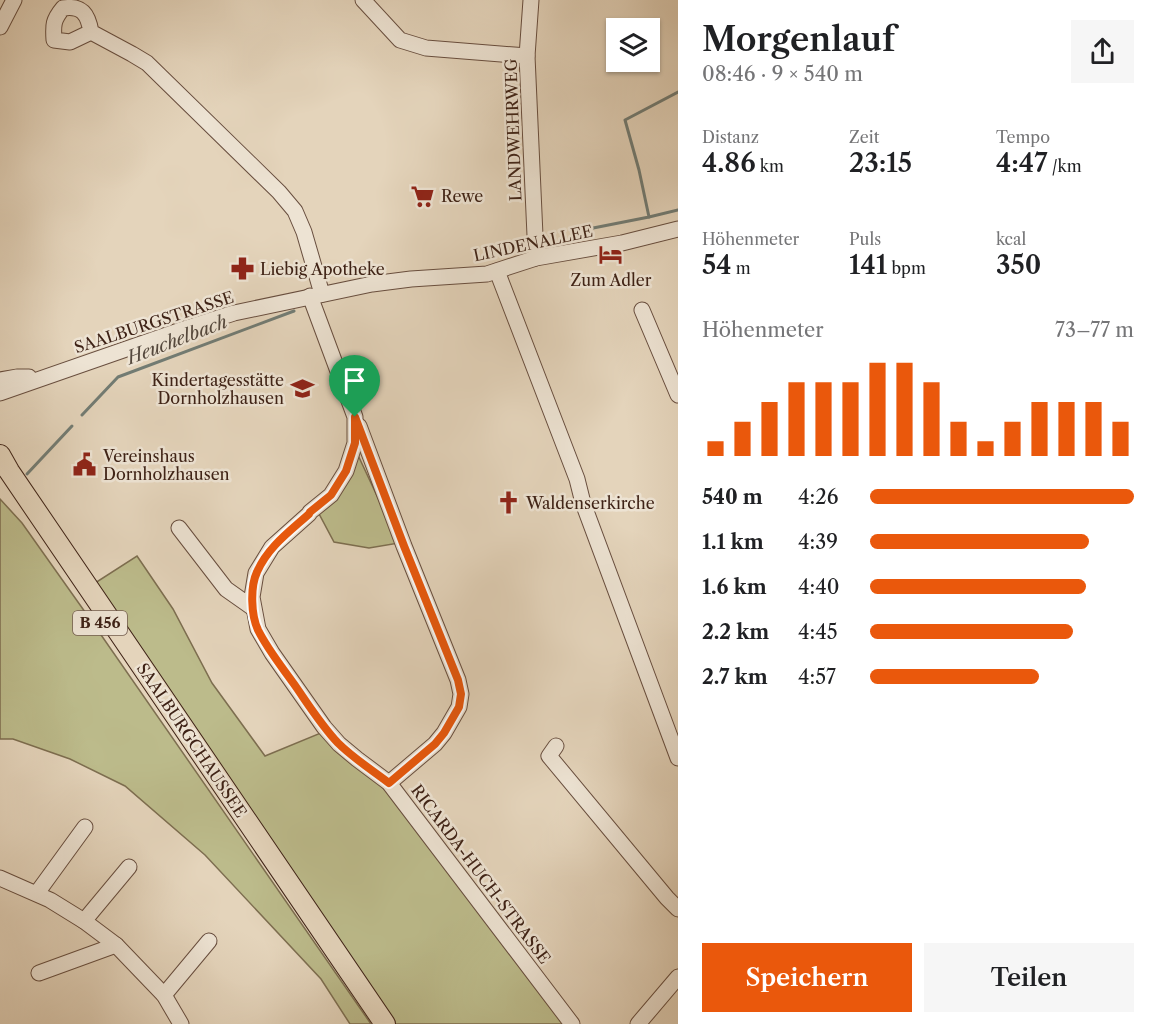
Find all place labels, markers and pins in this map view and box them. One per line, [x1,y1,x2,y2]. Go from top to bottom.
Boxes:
supermarket icon: Rewe [410,183,436,209]
place label: Rewe [441,186,483,206]
hotel icon: Zum Adler [598,242,624,268]
pharmacy icon: Liebig Apotheke [229,256,255,282]
place label: Liebig Apotheke [260,259,385,279]
place label: Zum Adler [571,270,652,290]
pin [329,355,380,417]
place label: Kindertagesstätte Dornholzhausen [152,370,284,408]
school or university icon: Kindertagesstätte Dornholzhausen [289,376,315,402]
place label: Vereinshaus Dornholzhausen [102,446,230,484]
public building icon: Vereinshaus Dornholzhausen [72,452,98,478]
church icon: Waldenserkirche [495,490,521,516]
place label: Waldenserkirche [525,493,655,513]

